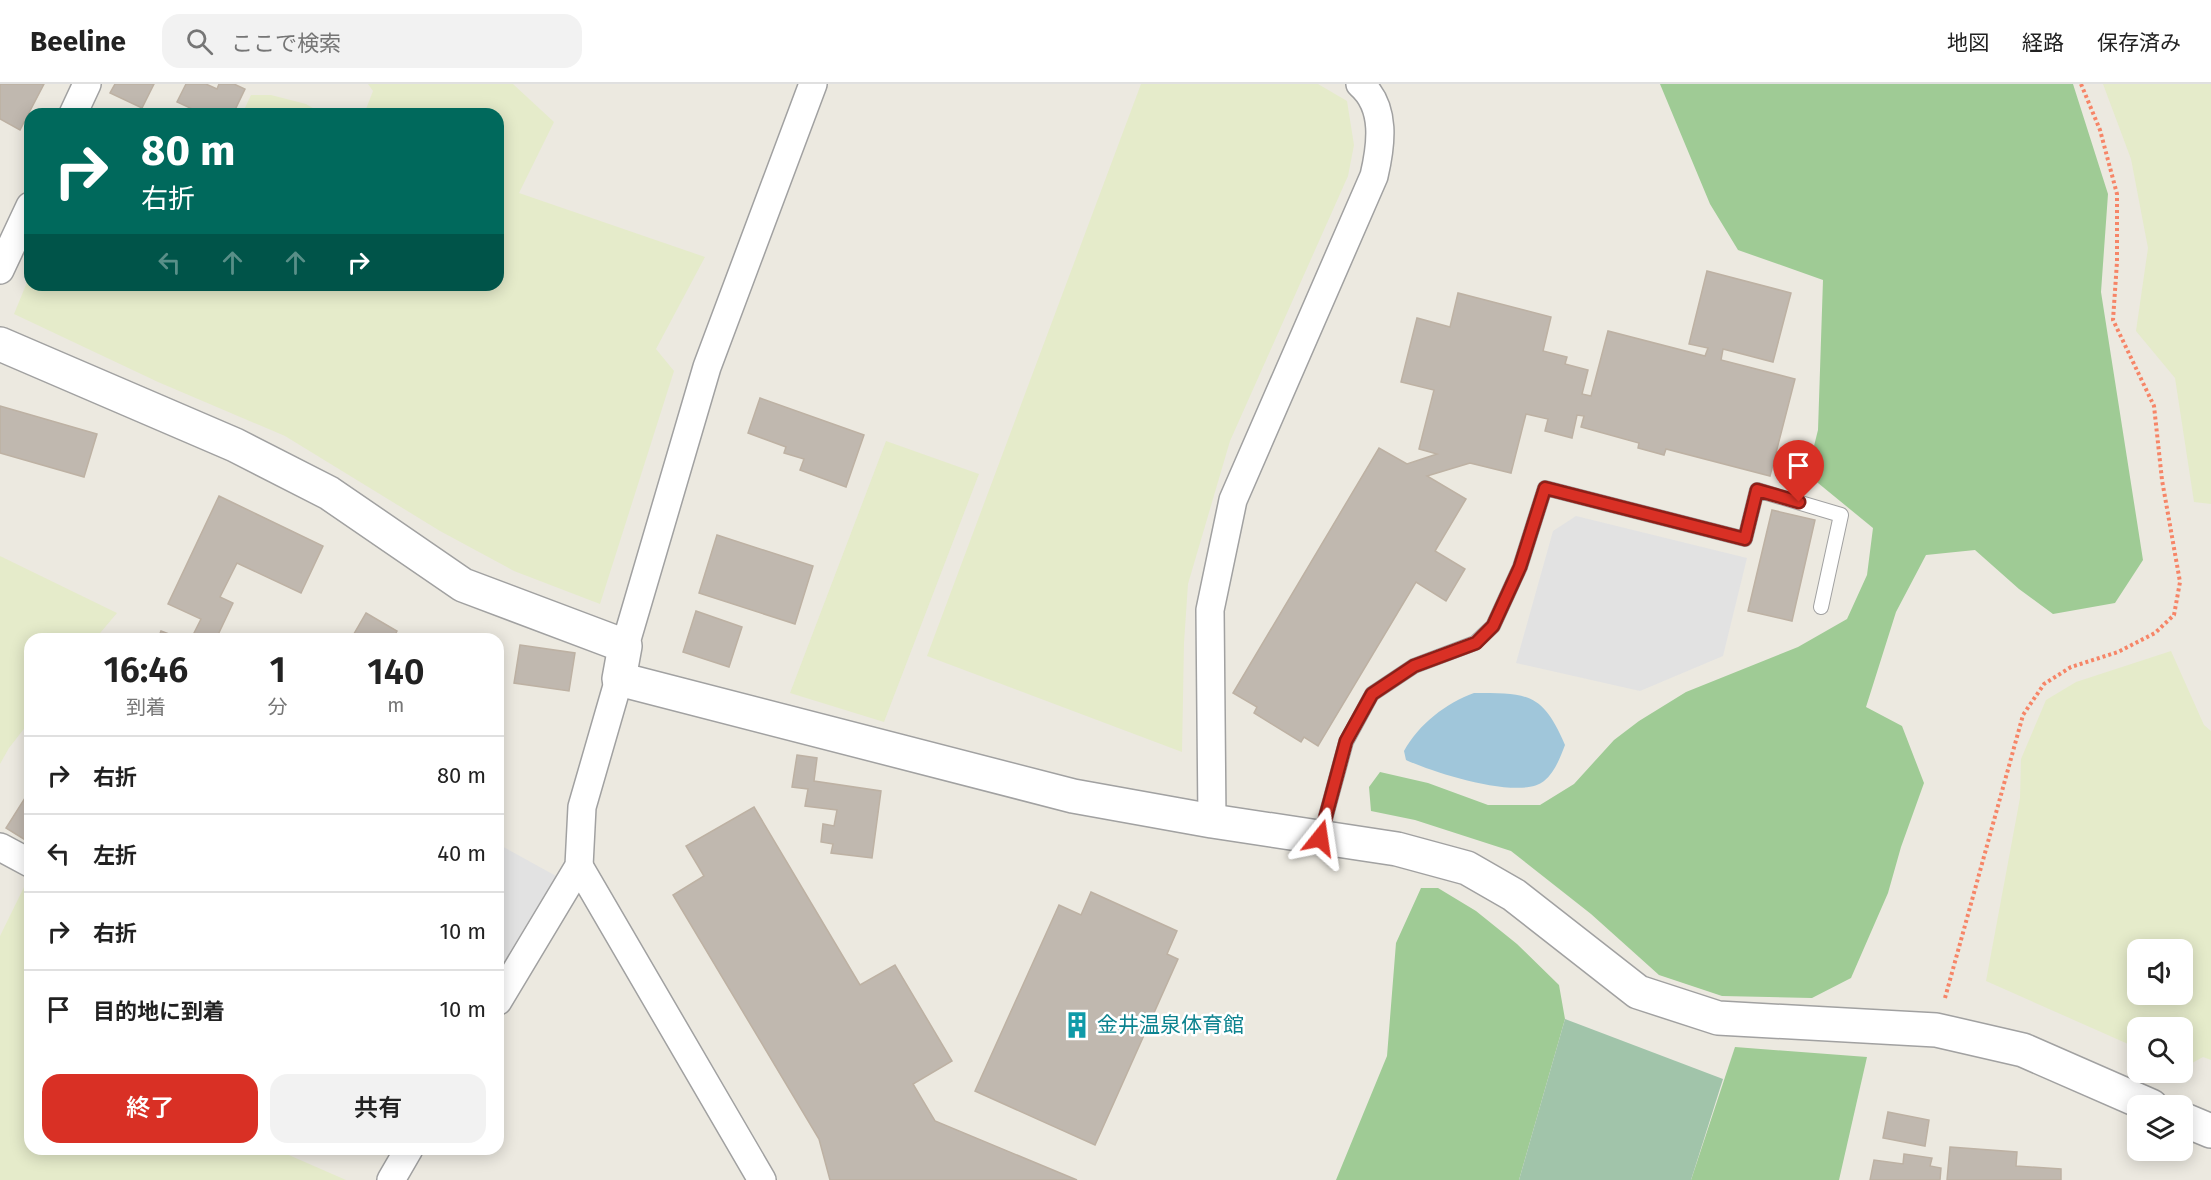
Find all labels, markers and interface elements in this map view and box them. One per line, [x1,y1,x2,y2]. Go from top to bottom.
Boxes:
search box [162,14,582,68]
text: Beeline [30,25,126,58]
icon: search [183,25,216,58]
text: ここで検索 [231,30,341,57]
text: 地図 [1947,30,1989,56]
text: 経路 [2022,30,2064,56]
text: 保存済み [2097,30,2181,56]
text: 80 m [141,126,235,176]
icon: right [42,132,120,210]
text: 右折 [141,183,195,215]
icon: left [153,246,186,279]
icon: ahead [216,246,249,279]
icon: ahead [279,246,312,279]
icon: right [342,246,375,279]
pin [1773,440,1824,502]
icon: arrive [1782,449,1815,482]
text: 16:46 [103,648,188,692]
text: 1 [270,648,286,692]
text: 140 [367,650,425,694]
text: m [387,693,404,717]
text: 到着 [126,695,166,719]
text: 分 [268,695,288,719]
icon: right [42,759,75,792]
text: 80 m [437,762,486,789]
text: 右折 [93,764,137,791]
position arrow [1288,806,1352,870]
icon: left [42,837,75,870]
text: 40 m [437,840,486,867]
text: 左折 [93,842,137,869]
icon: right [42,915,75,948]
text: 10 m [440,918,486,945]
text: 右折 [93,920,137,947]
map controls [2127,939,2193,1161]
button: sound [2127,939,2193,1005]
icon: arrive [42,993,75,1026]
text: 10 m [440,996,486,1023]
text: 目的地に到着 [93,998,225,1025]
building icon: 金井温泉体育館 [1062,1010,1092,1040]
place label: 金井温泉体育館 [1097,1012,1244,1038]
button: search [2127,1017,2193,1083]
button: 終了 [42,1074,258,1143]
button: 共有 [270,1074,486,1143]
button: layers [2127,1095,2193,1161]

